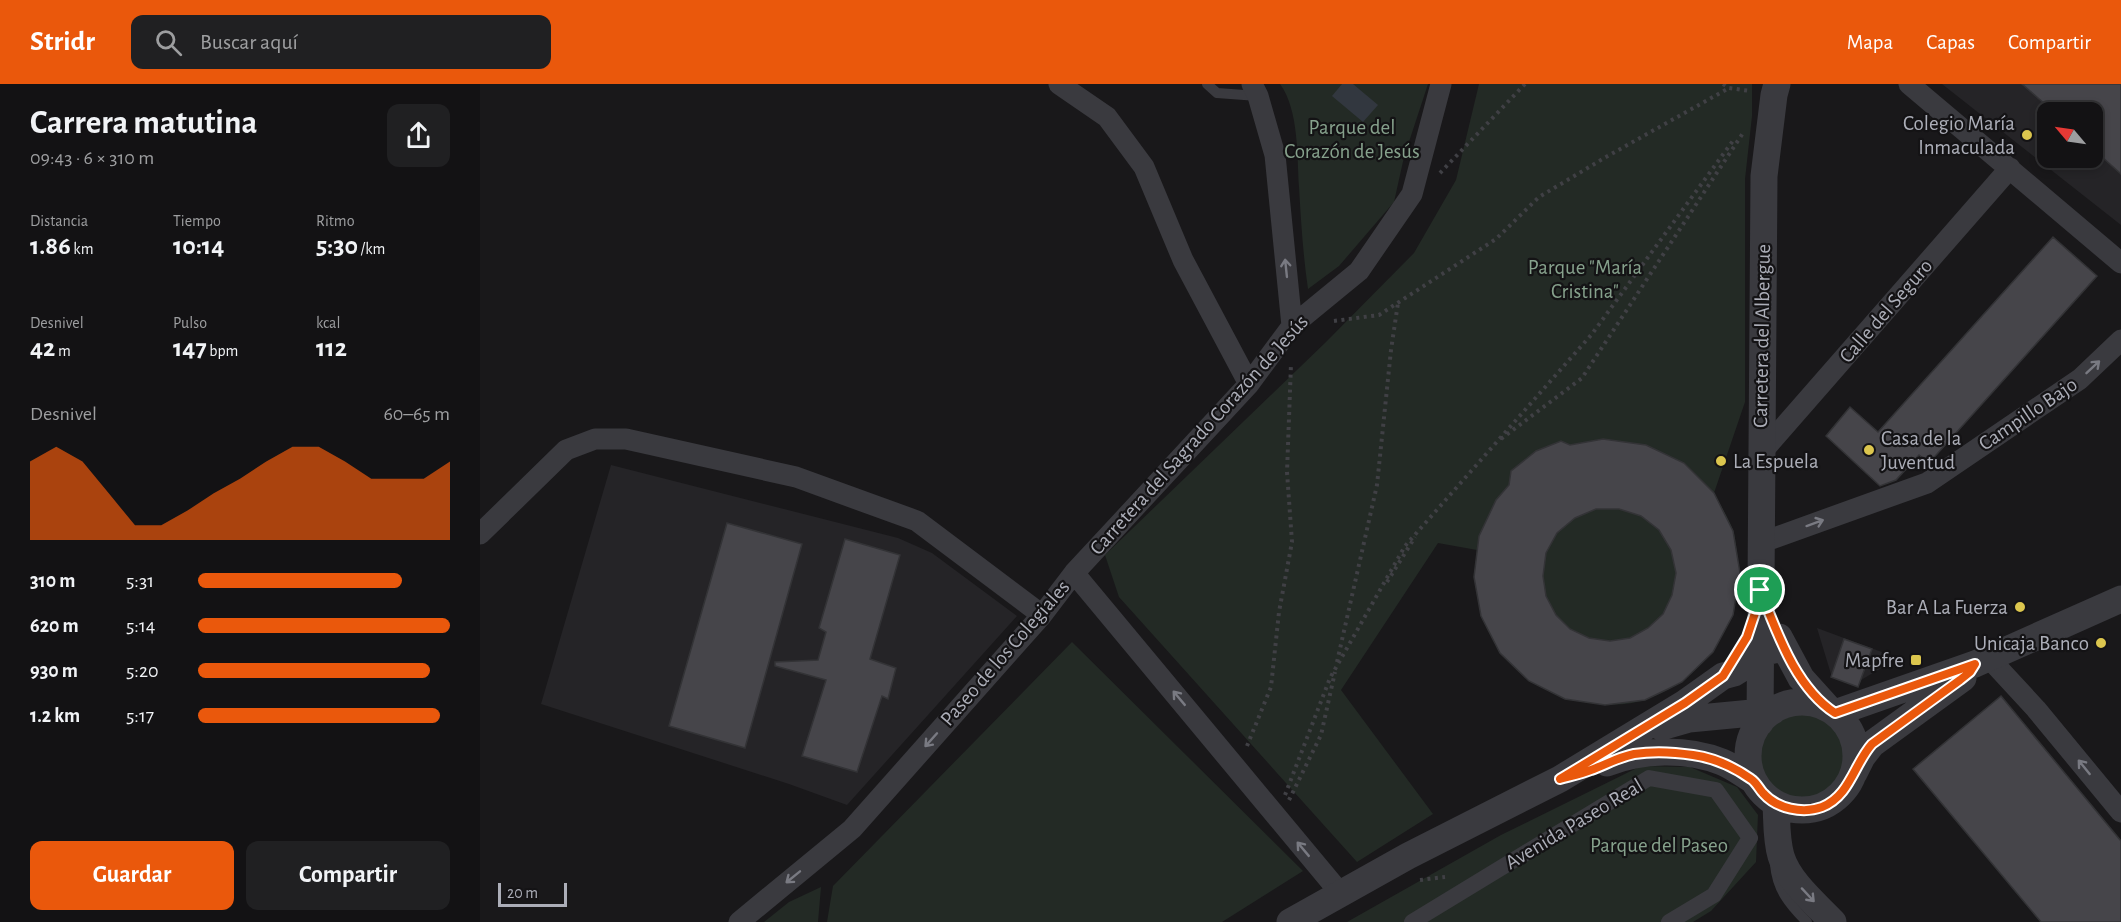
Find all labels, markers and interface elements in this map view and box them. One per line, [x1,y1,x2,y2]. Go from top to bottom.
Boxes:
search box [131,15,551,69]
icon: search [152,26,185,59]
text: Stridr [30,28,95,56]
text: Buscar aquí [200,31,298,53]
text: Mapa [1847,32,1893,53]
text: Capas [1926,32,1975,53]
text: Compartir [2008,32,2091,53]
north arrow [2037,102,2103,168]
map controls [2037,102,2103,168]
button: share [387,104,450,167]
text: Carrera matutina [30,107,257,140]
place label: Colegio María Inmaculada [1903,113,2015,158]
park label: Parque del Corazón de Jesús [1284,117,1420,162]
marker: Colegio María Inmaculada [2020,128,2034,142]
text: 09:43 · 6 × 310 m [30,148,154,168]
text: Distancia [30,213,88,229]
text: Tiempo [173,213,221,229]
text: Ritmo [316,213,355,229]
text: 1.86 [30,233,71,259]
text: 10:14 [173,233,224,259]
text: 5:30 [316,233,358,259]
text: km [71,241,93,257]
text: /km [358,241,385,257]
street label: Carretera del Albergue [1750,244,1774,428]
street label: Calle del Seguro [1835,255,1937,367]
park label: Parque "María Cristina" [1528,257,1643,302]
one-way arrow [1280,259,1291,279]
street label: Carretera del Sagrado Corazón de Jesús [1086,311,1312,559]
text: Desnivel [30,315,84,331]
text: Pulso [173,315,207,331]
text: kcal [316,315,340,331]
text: 42 [30,335,55,361]
text: 147 [173,335,207,361]
text: 112 [316,335,347,361]
text: m [55,343,71,359]
text: bpm [207,343,238,359]
one-way arrow [2085,360,2100,374]
street label: Campillo Bajo [1975,373,2081,455]
text: Desnivel [30,404,97,424]
text: 60–65 m [383,404,450,424]
place label: Casa de la Juventud [1881,428,1962,473]
marker: Casa de la Juventud [1862,443,1876,457]
place label: La Espuela [1733,451,1819,472]
marker: La Espuela [1714,454,1728,468]
one-way arrow [1806,517,1824,528]
pin [1734,564,1785,615]
text: 310 m [30,571,75,591]
text: 5:31 [126,571,154,591]
icon: arrive [1743,573,1776,606]
street label: Paseo de los Colegiales [936,576,1074,730]
place label: Bar A La Fuerza [1886,597,2008,618]
marker: Bar A La Fuerza [2013,600,2027,614]
text: 620 m [30,616,79,636]
text: 5:14 [126,616,155,636]
place label: Unicaja Banco [1974,633,2089,654]
marker: Unicaja Banco [2094,636,2108,650]
place label: Mapfre [1845,650,1904,671]
marker: Mapfre [1909,653,1923,667]
text: 930 m [30,661,78,681]
text: 5:20 [126,661,159,681]
one-way arrow [1173,690,1186,706]
text: 1.2 km [30,706,80,726]
text: 5:17 [126,706,154,726]
one-way arrow [924,732,938,747]
one-way arrow [2077,760,2091,775]
street label: Avenida Paseo Real [1501,775,1647,873]
park label: Parque del Paseo [1590,835,1728,856]
button: Guardar [30,841,234,910]
button: Compartir [246,841,450,910]
one-way arrow [1296,842,1310,857]
one-way arrow [786,871,802,884]
scale bar [498,880,567,908]
text: 20 m [507,885,538,901]
one-way arrow [1801,887,1815,902]

